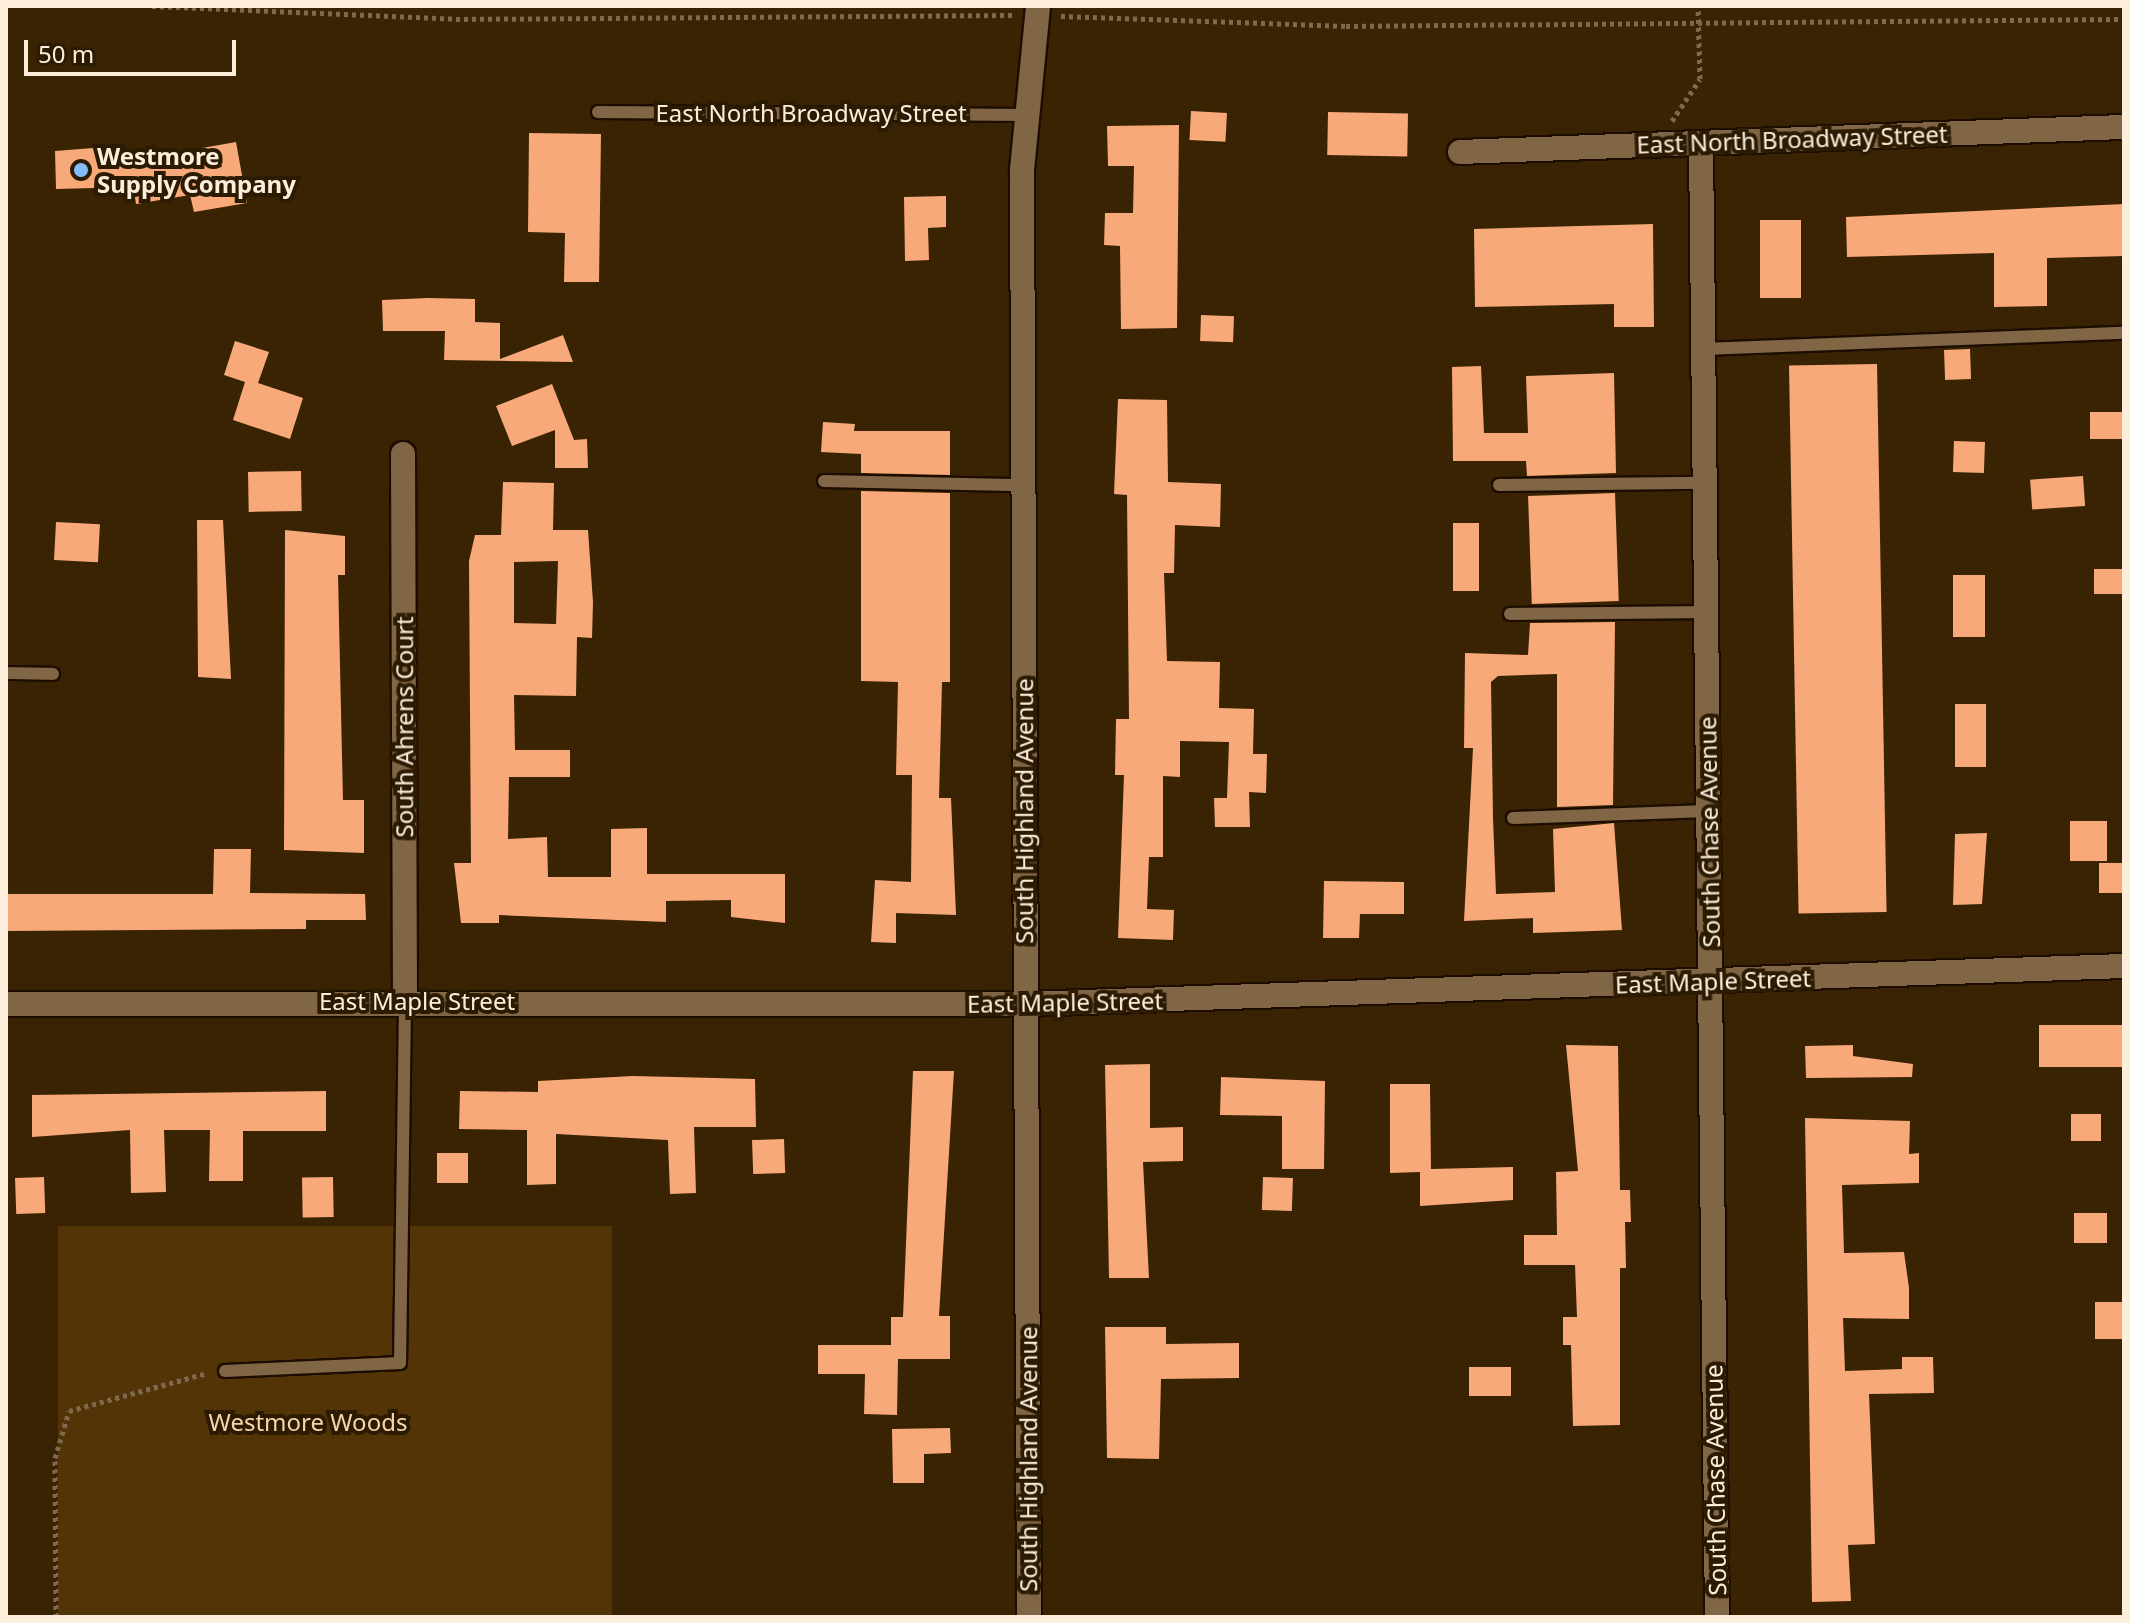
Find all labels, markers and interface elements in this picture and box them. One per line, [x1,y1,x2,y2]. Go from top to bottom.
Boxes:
scale bar [28,24,240,74]
text: 50 m [38,37,94,70]
street label: East North Broadway Street [655,99,967,127]
street label: East North Broadway Street [1636,119,1948,159]
place label: Westmore Supply Company [97,142,296,198]
marker: Westmore Supply Company [72,161,90,179]
street label: South Ahrens Court [390,616,418,838]
street label: South Highland Avenue [1010,678,1038,944]
street label: South Chase Avenue [1693,716,1725,948]
street label: East Maple Street [1614,963,1812,999]
street label: East Maple Street [967,986,1163,1018]
street label: East Maple Street [319,987,515,1015]
street label: South Highland Avenue [1014,1326,1042,1592]
street label: South Chase Avenue [1699,1364,1731,1596]
park label: Westmore Woods [209,1408,407,1436]

